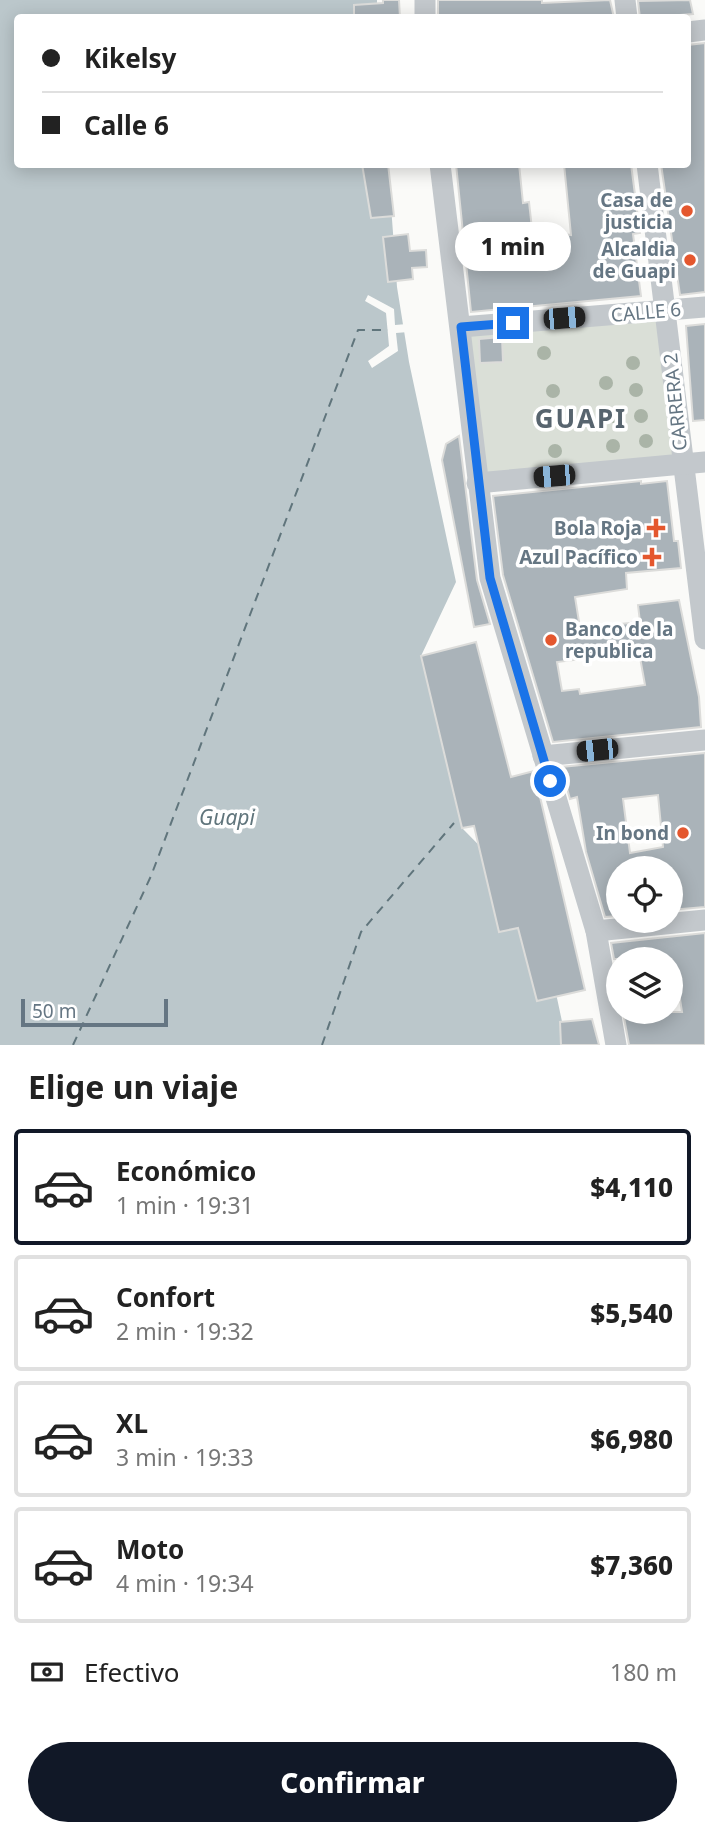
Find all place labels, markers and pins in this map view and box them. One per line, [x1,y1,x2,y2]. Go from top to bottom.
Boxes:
place label: Casa de justicia [600,187,673,235]
marker: Casa de justicia [679,203,695,219]
place label: Alcaldia de Guapi [593,236,676,284]
marker: Alcaldia de Guapi [682,252,698,268]
place label: Bola Roja [554,515,642,541]
marker: Bola Roja [648,520,664,536]
place label: Azul Pacífico [519,544,638,570]
marker: Azul Pacífico [644,549,660,565]
place label: Banco de la republica [565,616,673,664]
marker: Banco de la republica [543,632,559,648]
place label: In bond [596,820,669,846]
marker: In bond [675,825,691,841]

